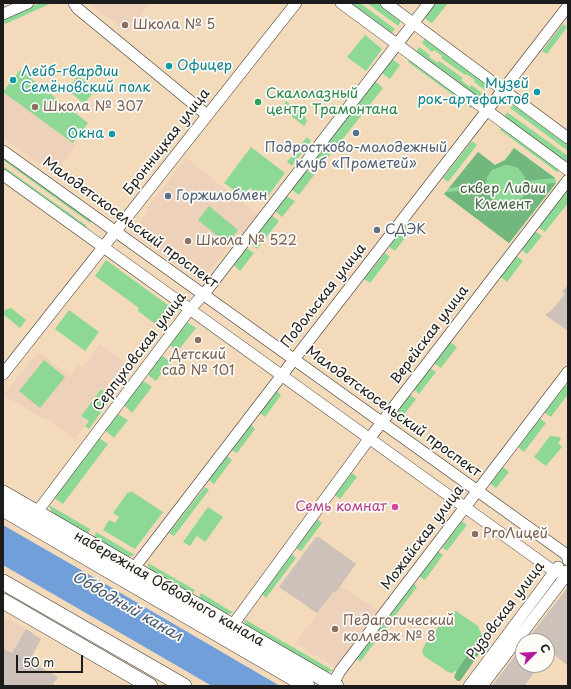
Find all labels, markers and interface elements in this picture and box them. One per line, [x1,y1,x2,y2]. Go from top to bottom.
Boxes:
place label: Школа № 5 [133,17,215,33]
marker: Школа № 5 [120,20,130,30]
place label: Офицер [177,58,232,74]
marker: Офицер [164,61,174,71]
place label: Лейб-гвардии Семёновский полк [21,64,151,96]
marker: Лейб-гвардии Семёновский полк [8,75,18,85]
place label: Музей рок-артефактов [417,76,529,108]
street label: Бронницкая улица [120,85,214,199]
place label: Скалолазный центр Трамонтана [266,86,398,118]
marker: Музей рок-артефактов [532,87,542,97]
marker: Скалолазный центр Трамонтана [253,97,263,107]
place label: Школа № 307 [43,99,143,115]
marker: Школа № 307 [30,102,40,112]
place label: Окна [68,126,104,142]
marker: Подростково-молодежный клуб «Прометей» [351,128,361,138]
marker: Окна [107,129,117,139]
place label: Подростково-молодежный клуб «Прометей» [265,140,447,172]
street label: Малодетскосельский проспект [39,154,221,292]
park label: сквер Лидии Клемент [460,181,546,214]
place label: Горжилобмен [176,188,267,204]
marker: Горжилобмен [163,191,173,201]
place label: СДЭК [385,222,426,238]
marker: СДЭК [372,225,382,235]
place label: Школа № 522 [196,233,297,249]
marker: Школа № 522 [183,236,193,246]
street label: Подольская улица [278,241,370,351]
street label: Верейская улица [388,283,472,387]
street label: Серпуховская улица [90,289,190,415]
marker: Детский сад № 101 [193,335,203,345]
street label: Малодетскосельский проспект [302,343,484,481]
place label: Детский сад № 101 [162,347,234,380]
street label: Можайская улица [378,482,468,594]
place label: Семь комнат [295,499,387,515]
marker: Семь комнат [390,502,400,512]
place label: ProЛицей [483,526,548,542]
street label: набережная Обводного канала [71,528,267,650]
marker: ProЛицей [470,529,480,539]
street label: Рузовская улица [464,559,548,663]
water label: Обводный канал [69,568,185,646]
place label: Педагогический колледж № 8 [343,613,454,646]
marker: Педагогический колледж № 8 [330,624,340,634]
north arrow [515,633,555,673]
text: С [536,641,555,656]
scale bar [18,647,85,673]
text: 50 m [23,653,54,671]

